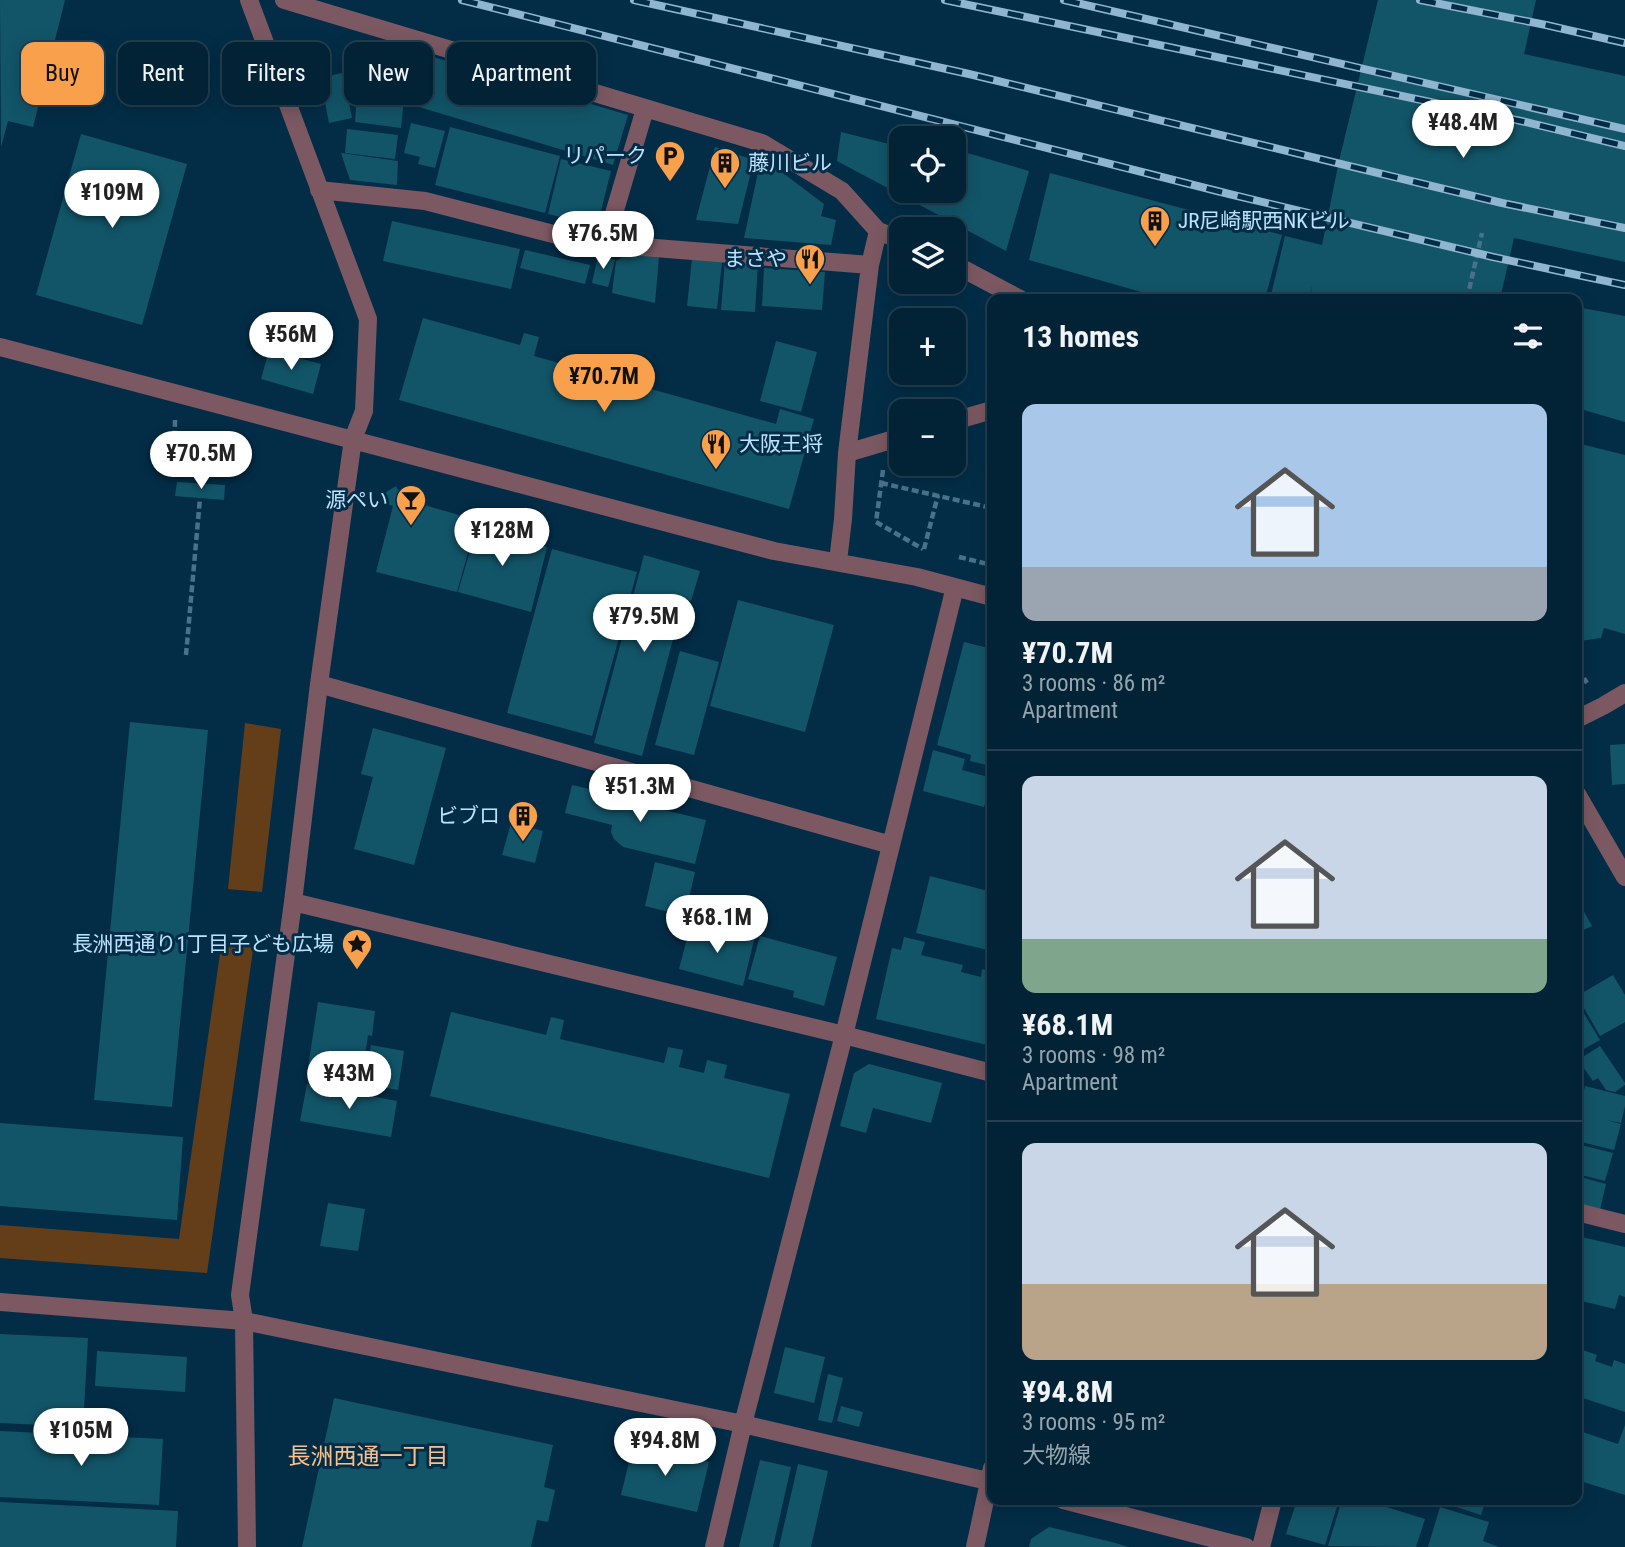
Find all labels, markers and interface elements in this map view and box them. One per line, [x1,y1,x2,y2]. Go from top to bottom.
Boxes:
chip: Buy [21,42,104,105]
chip: Rent [118,42,208,105]
chip: Filters [222,42,330,105]
chip: New [344,42,433,105]
chip: Apartment [447,42,596,105]
pin: ¥48.4M [1406,100,1520,160]
text: ¥48.4M [1428,109,1498,136]
map controls [889,126,966,476]
button: locate [889,126,966,203]
parking icon: リパーク [653,139,687,183]
place label: リパーク [563,144,647,168]
building icon: 藤川ビル [708,146,742,190]
place label: 藤川ビル [748,151,832,175]
pin: ¥109M [63,170,161,230]
text: ¥109M [80,179,144,206]
building icon: JR尼崎駅西NKビル [1138,204,1172,248]
place label: JR尼崎駅西NKビル [1178,209,1350,233]
pin: ¥76.5M [546,212,660,271]
button: layers [889,217,966,294]
text: ¥76.5M [568,220,638,247]
restaurant icon: まさや [793,242,827,286]
place label: まさや [724,247,787,271]
button: + [889,308,966,385]
pin: ¥56M [250,312,332,372]
icon: filters [1509,317,1547,355]
text: 13 homes [1022,319,1139,354]
text: ¥56M [265,321,317,348]
pin: ¥70.7M [547,354,661,414]
text: ¥70.7M [569,363,639,390]
button: − [889,399,966,476]
restaurant icon: 大阪王将 [699,427,733,471]
pin: ¥70.5M [144,432,258,491]
place label: 大阪王将 [739,432,823,456]
text: ¥70.5M [166,440,236,467]
icon: home [1222,449,1348,575]
bar icon: 源ぺい [394,483,428,527]
place label: 源ぺい [325,488,388,512]
pin: ¥128M [453,508,551,568]
text: ¥128M [470,517,534,544]
pin: ¥79.5M [587,594,701,654]
text: ¥79.5M [609,603,679,630]
text: ¥70.7M [1022,635,1113,670]
text: 3 rooms · 86 m² [1022,670,1165,697]
text: Apartment [1022,697,1118,724]
pin: ¥51.3M [583,764,697,824]
text: ¥51.3M [605,773,675,800]
building icon: ビブロ [506,799,540,843]
place label: ビブロ [437,804,500,828]
icon: home [1222,821,1348,947]
pin: ¥68.1M [660,895,774,955]
text: ¥68.1M [682,904,752,931]
place icon: 長洲西通り1丁目子ども広場 [340,927,374,971]
place label: 長洲西通り1丁目子ども広場 [72,932,334,956]
text: ¥68.1M [1022,1007,1113,1042]
text: 3 rooms · 98 m² [1022,1042,1165,1069]
pin: ¥43M [308,1052,390,1111]
text: ¥43M [323,1060,375,1087]
text: Apartment [1022,1069,1118,1096]
icon: home [1222,1189,1348,1315]
text: ¥94.8M [1022,1374,1113,1409]
pin: ¥105M [32,1408,130,1468]
text: 3 rooms · 95 m² [1022,1409,1165,1436]
text: ¥105M [49,1417,113,1444]
pin: ¥94.8M [608,1418,722,1478]
text: ¥94.8M [630,1427,700,1454]
text: 大物線 [1022,1442,1091,1469]
district label: 長洲西通一丁目 [288,1443,449,1470]

